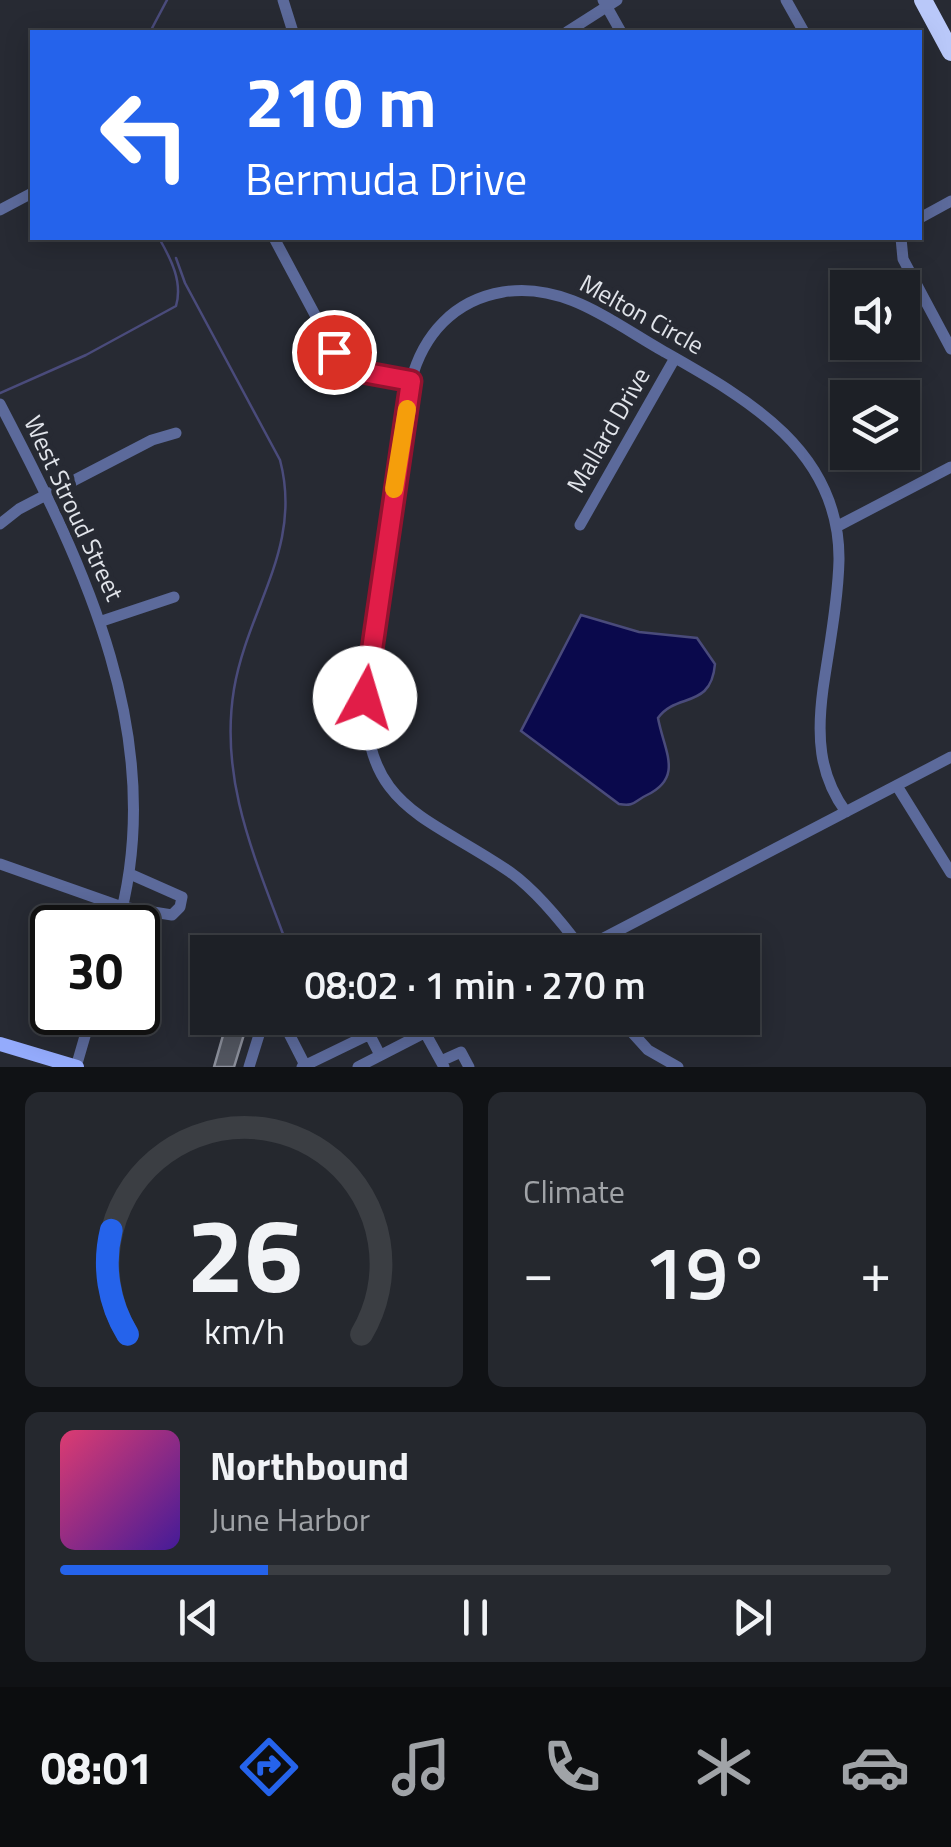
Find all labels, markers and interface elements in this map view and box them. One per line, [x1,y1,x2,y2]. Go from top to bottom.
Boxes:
text: 210 m [245,48,437,154]
icon: left [80,70,210,200]
text: Bermuda Drive [245,144,527,212]
street label: Melton Circle [573,264,711,364]
map controls [830,270,920,470]
button: sound [830,270,920,360]
pin [292,310,377,395]
icon: arrive [307,325,362,380]
street label: Mallard Drive [557,360,659,500]
button: layers [830,380,920,470]
street label: West Stroud Street [14,409,134,607]
position arrow [313,646,417,750]
speed limit sign: 30 [30,905,160,1035]
text: 08:02 · 1 min · 270 m [304,956,646,1014]
text: Climate [523,1167,625,1215]
text: 26 [186,1174,302,1332]
text: 19° [644,1214,770,1328]
text: − [523,1230,554,1313]
text: + [860,1230,891,1313]
text: km/h [204,1303,284,1358]
text: Northbound [210,1437,409,1495]
text: June Harbor [210,1495,370,1543]
icon: previous [171,1590,226,1645]
icon: pause [448,1590,503,1645]
icon: next [725,1590,780,1645]
icon: directions [234,1732,304,1802]
icon: music [386,1732,456,1802]
icon: phone [537,1732,607,1802]
icon: climate [689,1732,759,1802]
icon: car [840,1732,910,1802]
text: 08:01 [41,1733,153,1801]

